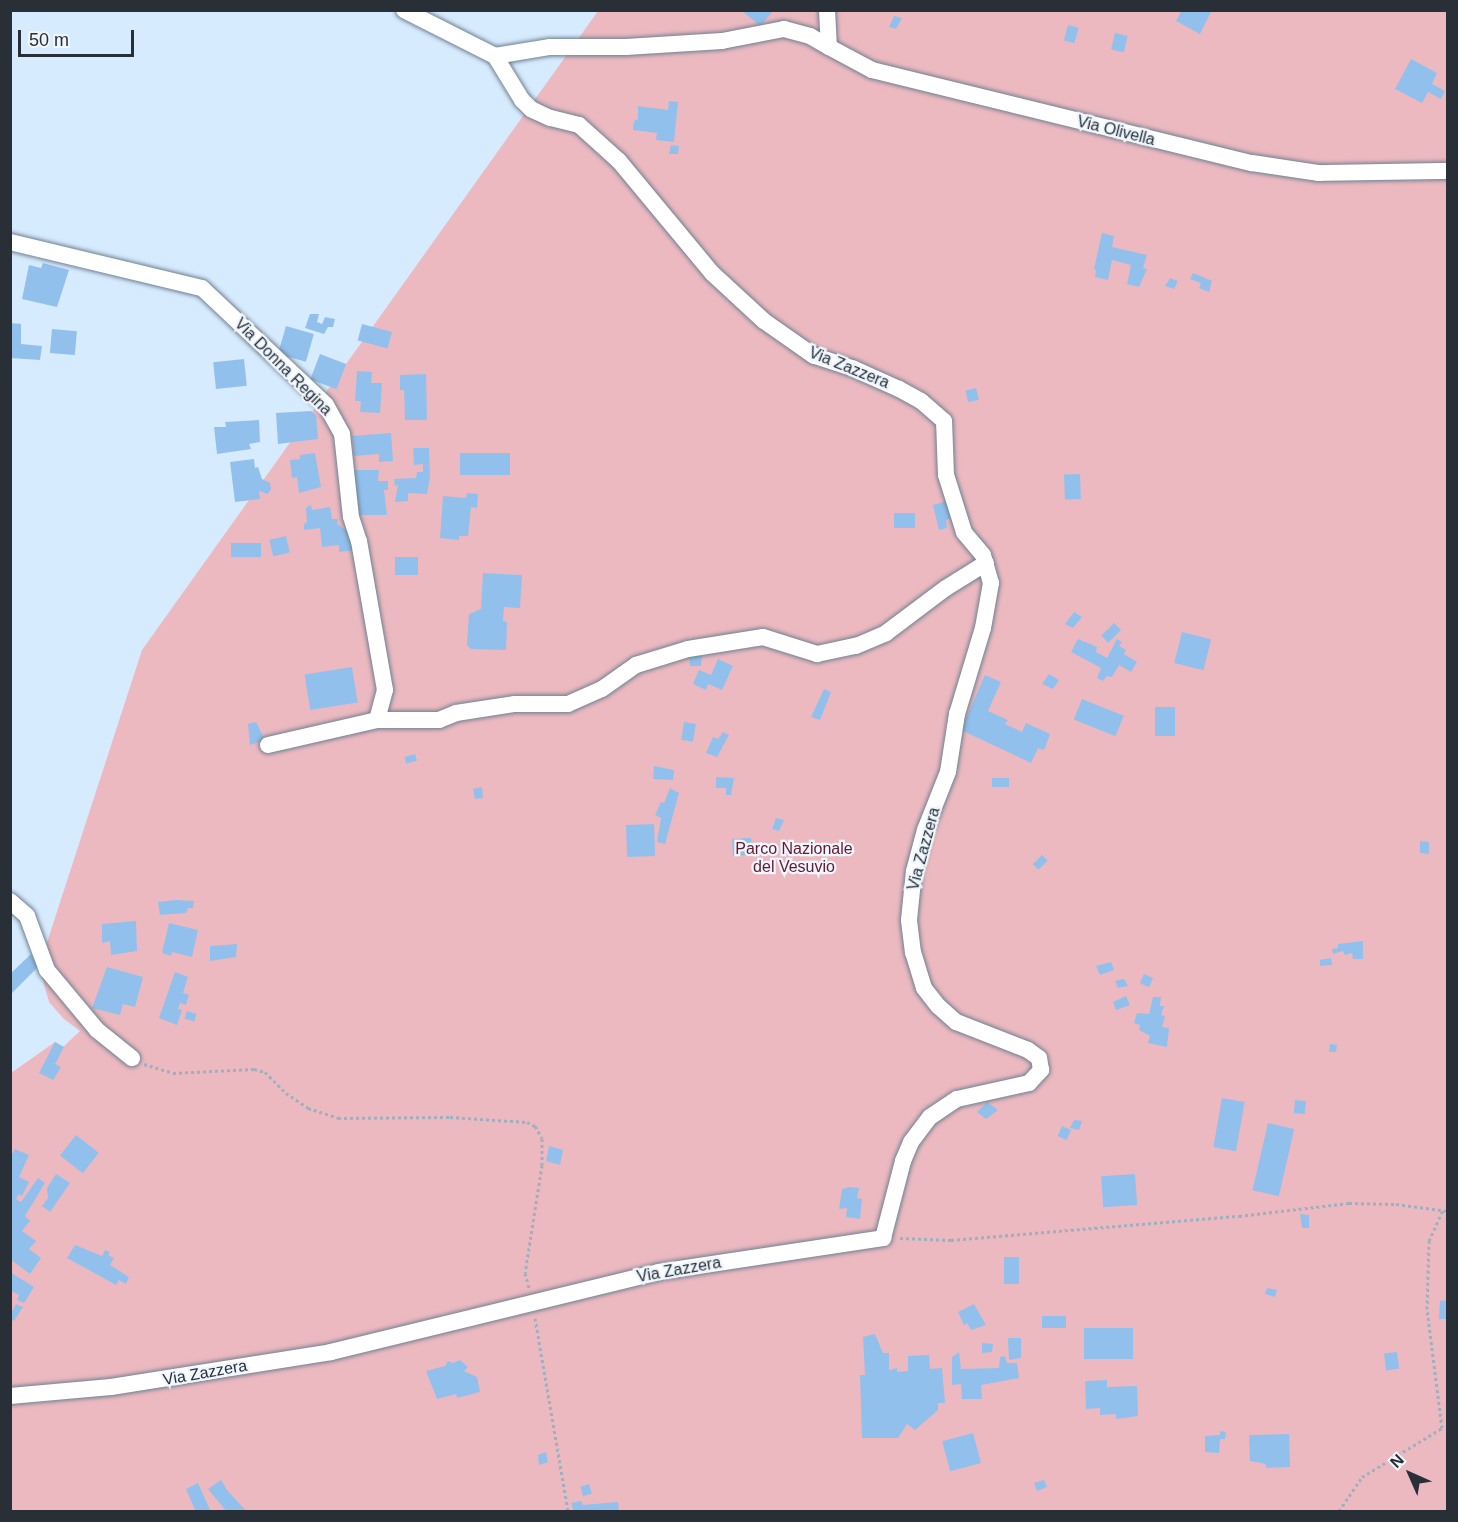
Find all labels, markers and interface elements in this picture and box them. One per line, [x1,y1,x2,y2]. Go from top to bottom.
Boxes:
scale bar [21,18,136,56]
text: 50 m [29,30,69,50]
street label: Via Olivella [1075,112,1157,150]
street label: Via Donna Regina [230,314,336,420]
street label: Via Zazzera [806,343,892,393]
street label: Via Zazzera [904,805,944,893]
park label: Parco Nazionale del Vesuvio [735,839,853,877]
street label: Via Zazzera [635,1253,723,1287]
street label: Via Zazzera [161,1356,249,1390]
north arrow [1380,1444,1440,1504]
text: N [1387,1451,1407,1471]

